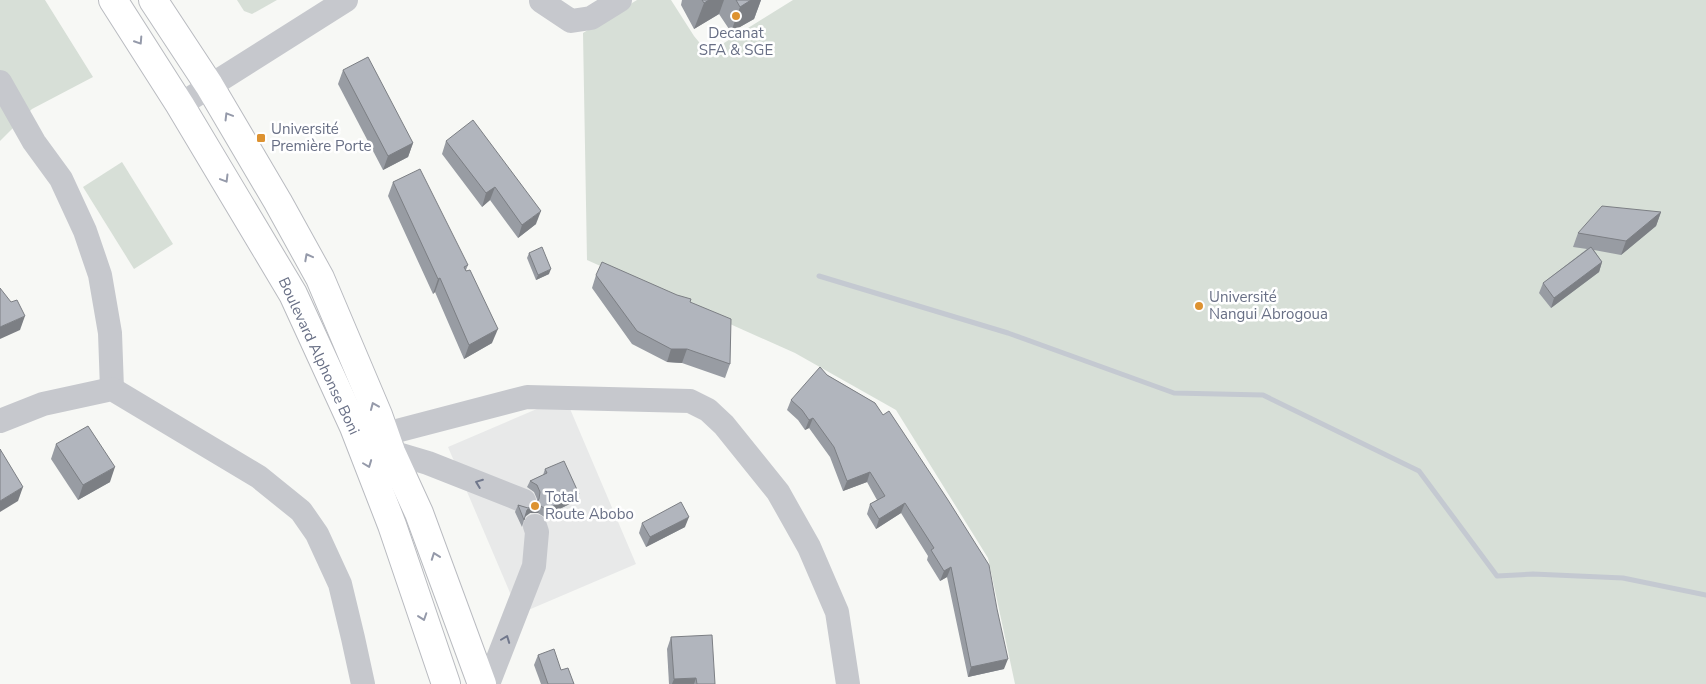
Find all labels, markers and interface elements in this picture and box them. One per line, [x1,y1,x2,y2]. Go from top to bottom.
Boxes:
marker: Decanat SFA & SGE [730,10,742,22]
place label: Decanat SFA & SGE [699,23,773,60]
one-way arrow [133,35,142,45]
one-way arrow [224,113,234,122]
place label: Université Première Porte [271,119,371,156]
marker: Université Première Porte [255,132,267,144]
one-way arrow [218,174,228,183]
one-way arrow [304,253,314,262]
street label: Boulevard Alphonse Boni [274,274,364,438]
place label: Université Nangui Abrogoua [1209,287,1328,324]
marker: Université Nangui Abrogoua [1193,300,1205,312]
one-way arrow [369,402,380,411]
one-way arrow [362,460,372,468]
one-way arrow [475,479,484,489]
place label: Total Route Abobo [545,487,634,524]
marker: Total Route Abobo [529,500,541,512]
one-way arrow [431,552,441,561]
one-way arrow [417,613,427,621]
one-way arrow [500,635,510,643]

